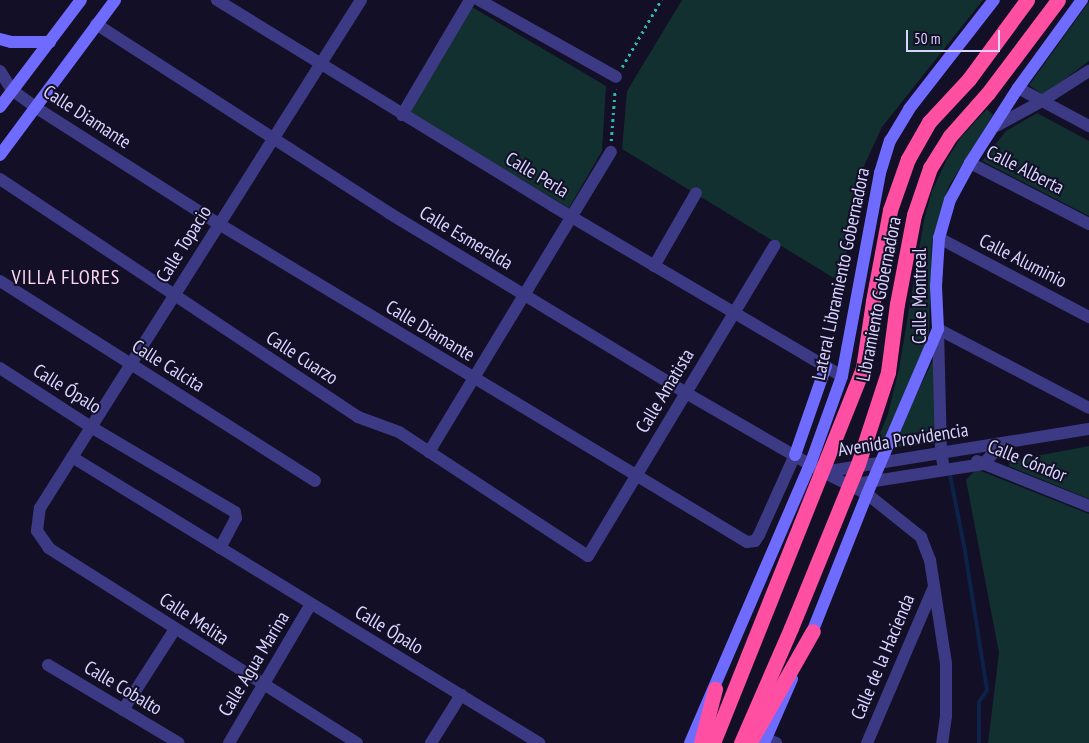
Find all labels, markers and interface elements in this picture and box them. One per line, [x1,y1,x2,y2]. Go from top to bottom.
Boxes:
scale bar [909,20,1003,52]
text: 50 m [914,29,940,48]
street label: Calle Diamante [39,80,135,154]
street label: Calle Alberta [982,141,1068,199]
street label: Calle Perla [501,147,573,203]
street label: Lateral Libramiento Gobernadora [807,166,875,382]
street label: Calle Topacio [151,201,217,287]
street label: Calle Esmeralda [415,201,517,275]
street label: Libramiento Gobernadora [852,215,906,383]
street label: Calle Aluminio [975,229,1071,293]
street label: Calle Montreal [909,248,931,344]
district label: VILLA FLORES [10,265,122,289]
street label: Calle Diamante [381,296,479,366]
street label: Calle Cuarzo [262,326,342,390]
street label: Calle Calcita [128,335,208,397]
street label: Calle Amatista [631,345,699,437]
street label: Calle Ópalo [29,359,105,419]
street label: Avenida Providencia [836,418,970,462]
street label: Calle Cóndor [984,435,1070,487]
street label: Calle Melita [155,588,233,650]
street label: Calle de la Hacienda [846,591,920,723]
street label: Calle Ópalo [351,601,427,659]
street label: Calle Agua Marina [214,607,294,721]
street label: Calle Cobalto [80,656,166,720]

